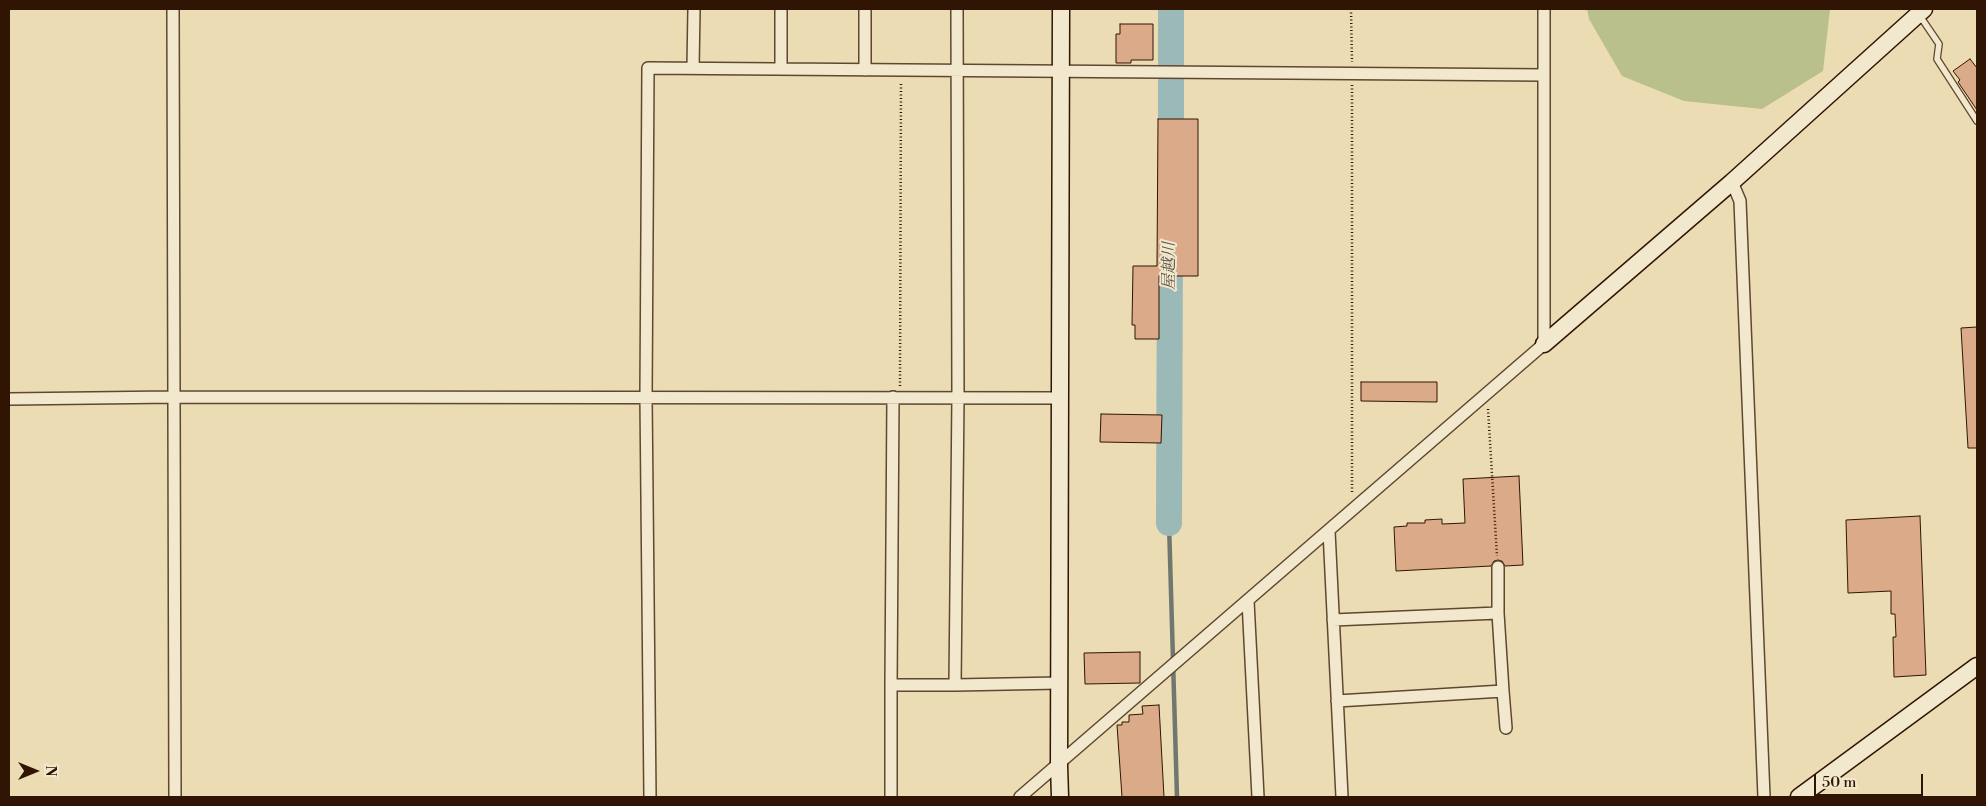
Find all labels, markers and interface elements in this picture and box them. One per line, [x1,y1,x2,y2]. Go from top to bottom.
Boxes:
water label: 屋越川 [1160,242,1180,290]
north arrow [10,746,60,796]
scale bar [1816,764,1925,796]
text: N [41,765,59,777]
text: 50 m [1822,773,1856,792]

